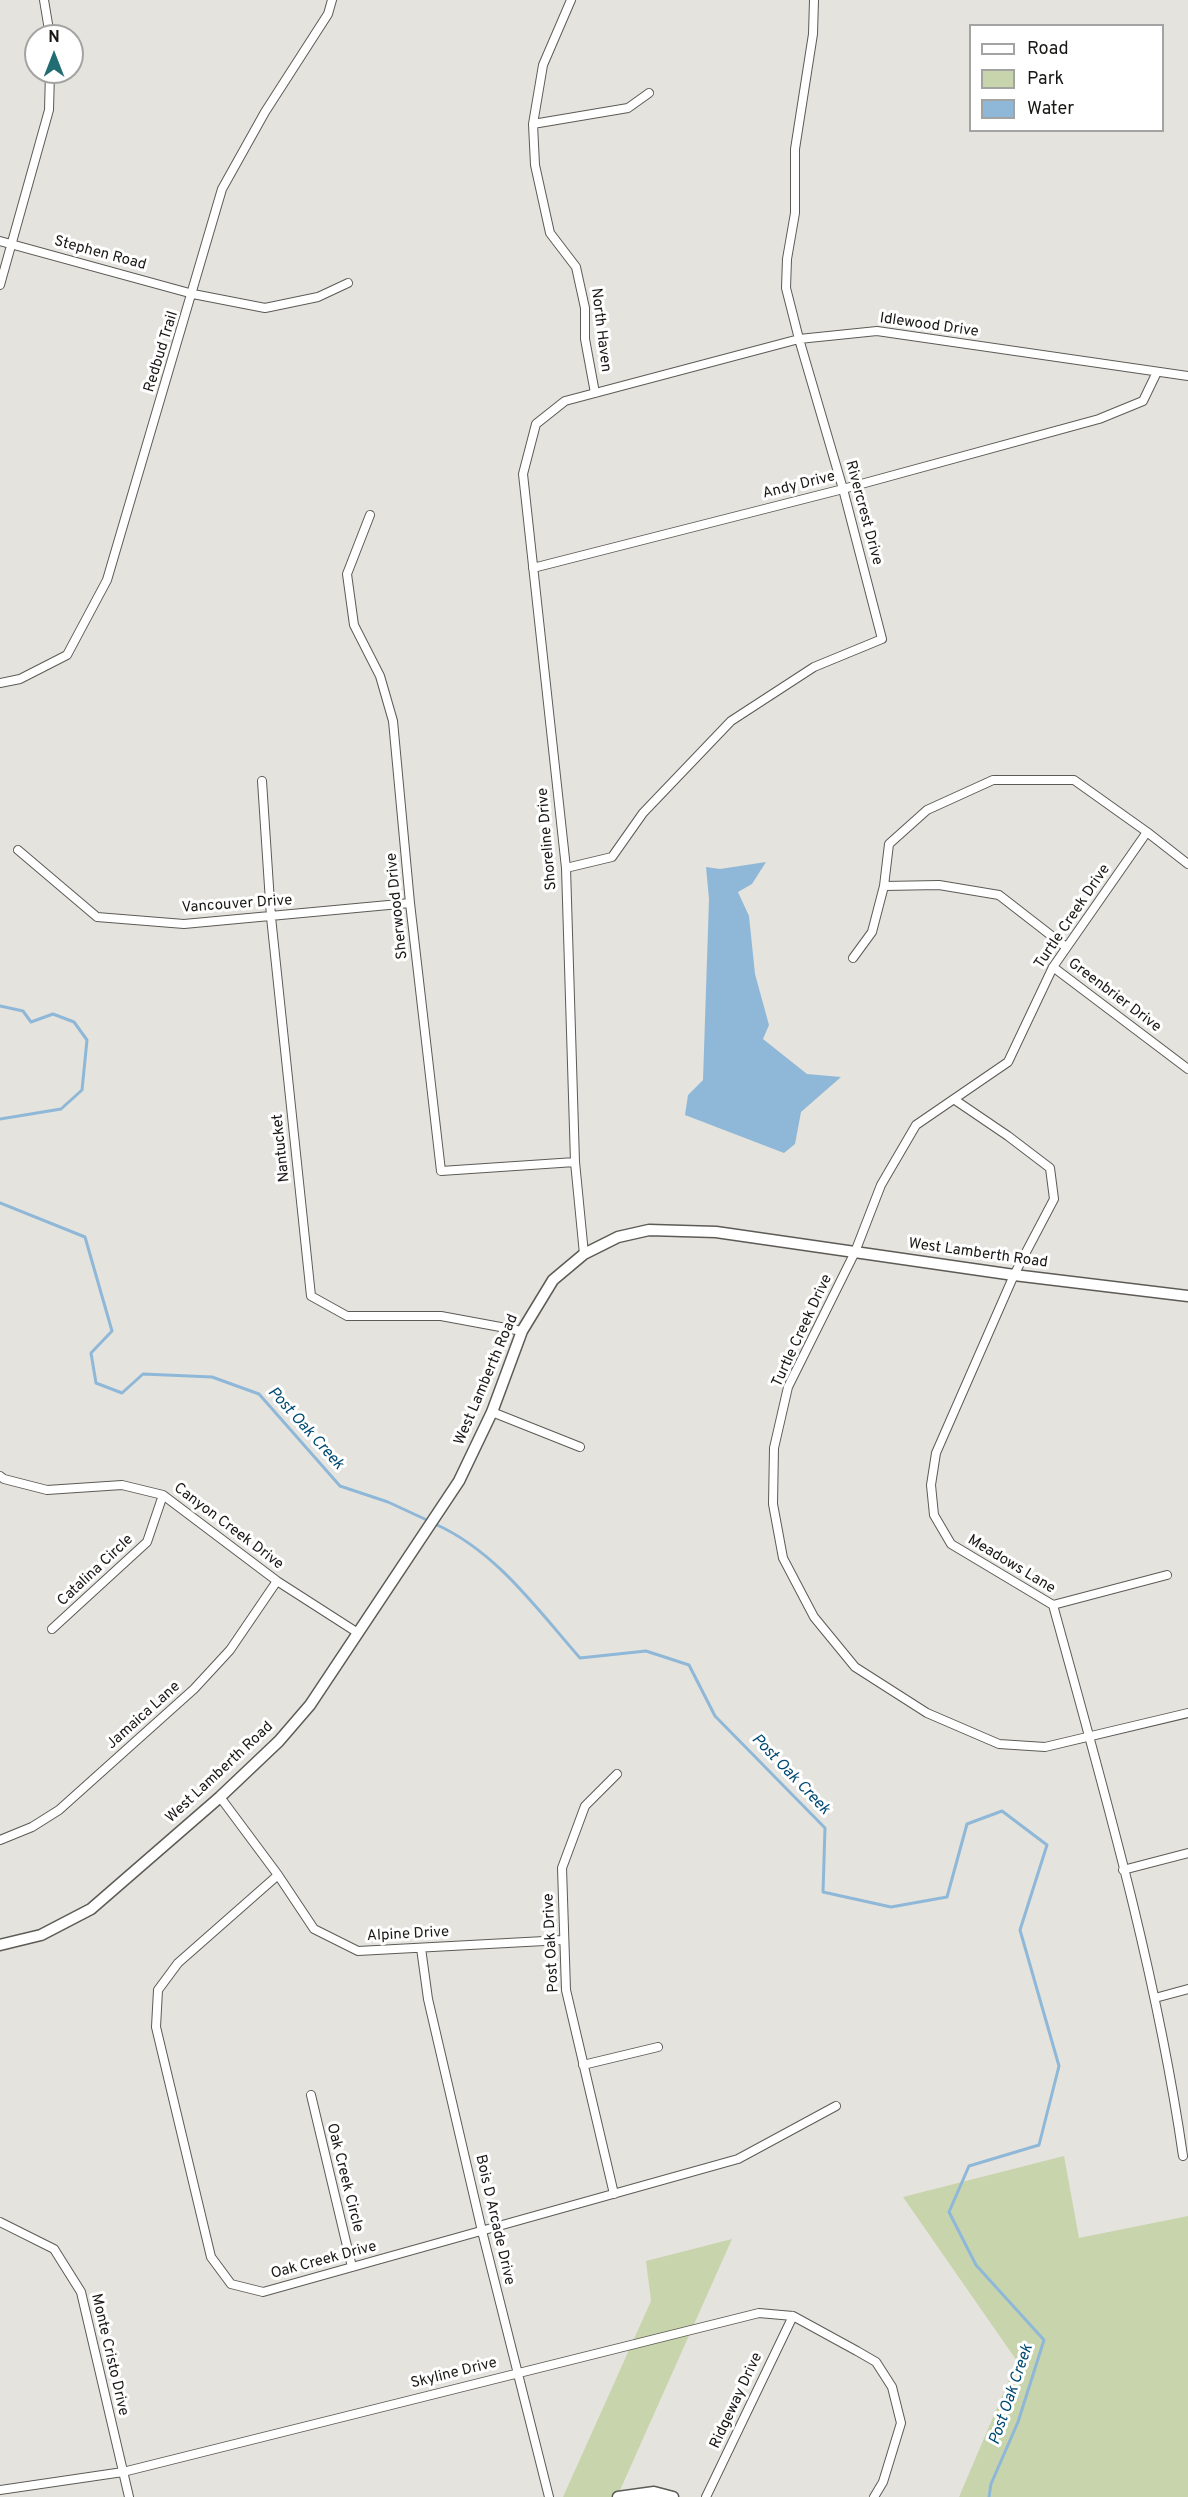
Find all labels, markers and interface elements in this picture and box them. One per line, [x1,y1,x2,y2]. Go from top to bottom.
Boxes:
north arrow [24,24,84,84]
legend [969,24,1164,132]
text: N [48,28,60,48]
text: Road [1027,38,1069,61]
text: Park [1027,68,1064,91]
text: Water [1027,98,1074,121]
street label: Stephen Road [52,233,148,275]
street label: North Haven [586,287,614,373]
street label: Redbud Trail [141,309,183,395]
street label: Idlewood Drive [878,310,980,342]
street label: Rivercrest Drive [840,459,886,567]
street label: Andy Drive [761,468,837,504]
street label: Shoreline Drive [535,787,561,891]
street label: Sherwood Drive [383,852,413,960]
street label: Turtle Creek Drive [1031,861,1115,973]
street label: Vancouver Drive [181,892,293,918]
street label: Greenbrier Drive [1064,955,1164,1037]
street label: Nantucket [269,1113,295,1183]
street label: West Lamberth Road [907,1235,1049,1273]
street label: Turtle Creek Drive [769,1272,837,1390]
street label: West Lamberth Road [451,1312,523,1448]
water label: Post Oak Creek [263,1384,347,1474]
street label: Canyon Creek Drive [170,1480,286,1574]
street label: Catalina Circle [54,1531,138,1611]
street label: Meadows Lane [964,1532,1058,1598]
street label: Jamaica Lane [104,1678,184,1754]
street label: West Lamberth Road [162,1719,278,1827]
water label: Post Oak Creek [747,1731,833,1819]
street label: Post Oak Drive [540,1893,564,1993]
street label: Alpine Drive [366,1924,450,1946]
street label: Oak Creek Circle [322,2122,366,2234]
street label: Bois D Arcade Drive [470,2153,518,2287]
street label: Oak Creek Drive [269,2238,379,2284]
street label: Monte Cristo Drive [86,2292,132,2418]
water label: Post Oak Creek [986,2342,1038,2448]
street label: Ridgeway Drive [707,2350,767,2452]
street label: Skyline Drive [409,2355,499,2393]

